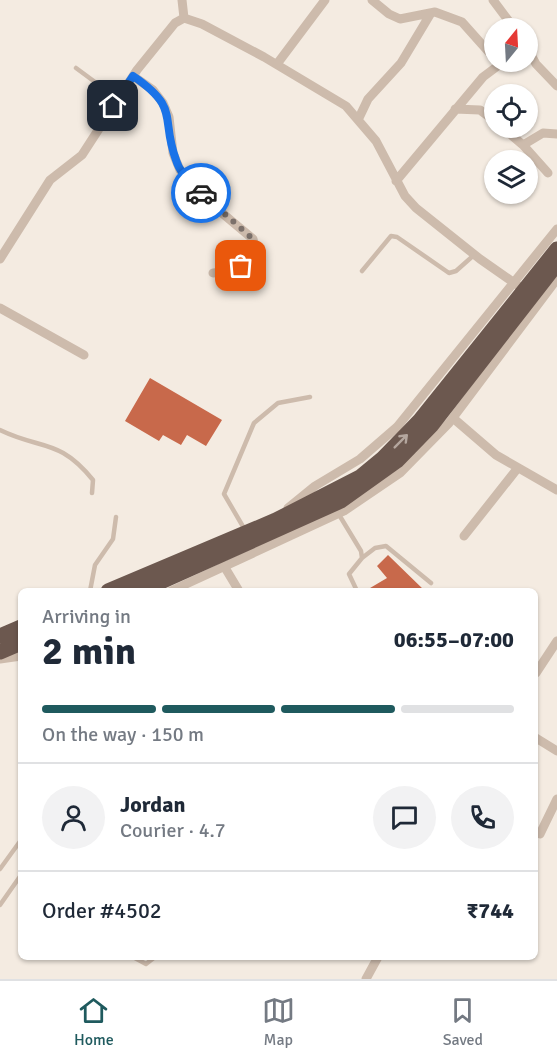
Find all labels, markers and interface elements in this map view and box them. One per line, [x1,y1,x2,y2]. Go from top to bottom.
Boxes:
north arrow [484,18,538,72]
map controls [484,18,538,204]
pin [87,80,138,131]
button: locate [484,84,538,138]
icon: home [96,89,129,122]
button: layers [484,150,538,204]
courier [171,163,231,223]
icon: car [185,177,218,210]
pin [215,240,266,291]
icon: bag [224,249,257,282]
one-way arrow [394,433,409,448]
text: Arriving in [42,604,131,629]
text: 06:55–07:00 [394,626,514,653]
text: 2 min [42,627,136,675]
text: On the way · 150 m [42,722,204,747]
button: person [42,786,105,849]
button: chat [373,786,436,849]
button: phone [451,786,514,849]
text: Jordan [120,791,186,818]
text: Courier · 4.7 [120,818,226,843]
text: Order #4502 [42,897,162,924]
text: ₹744 [466,897,514,924]
tab: Home [74,994,114,1050]
tab: Map [262,994,295,1050]
tab: Saved [443,994,483,1050]

